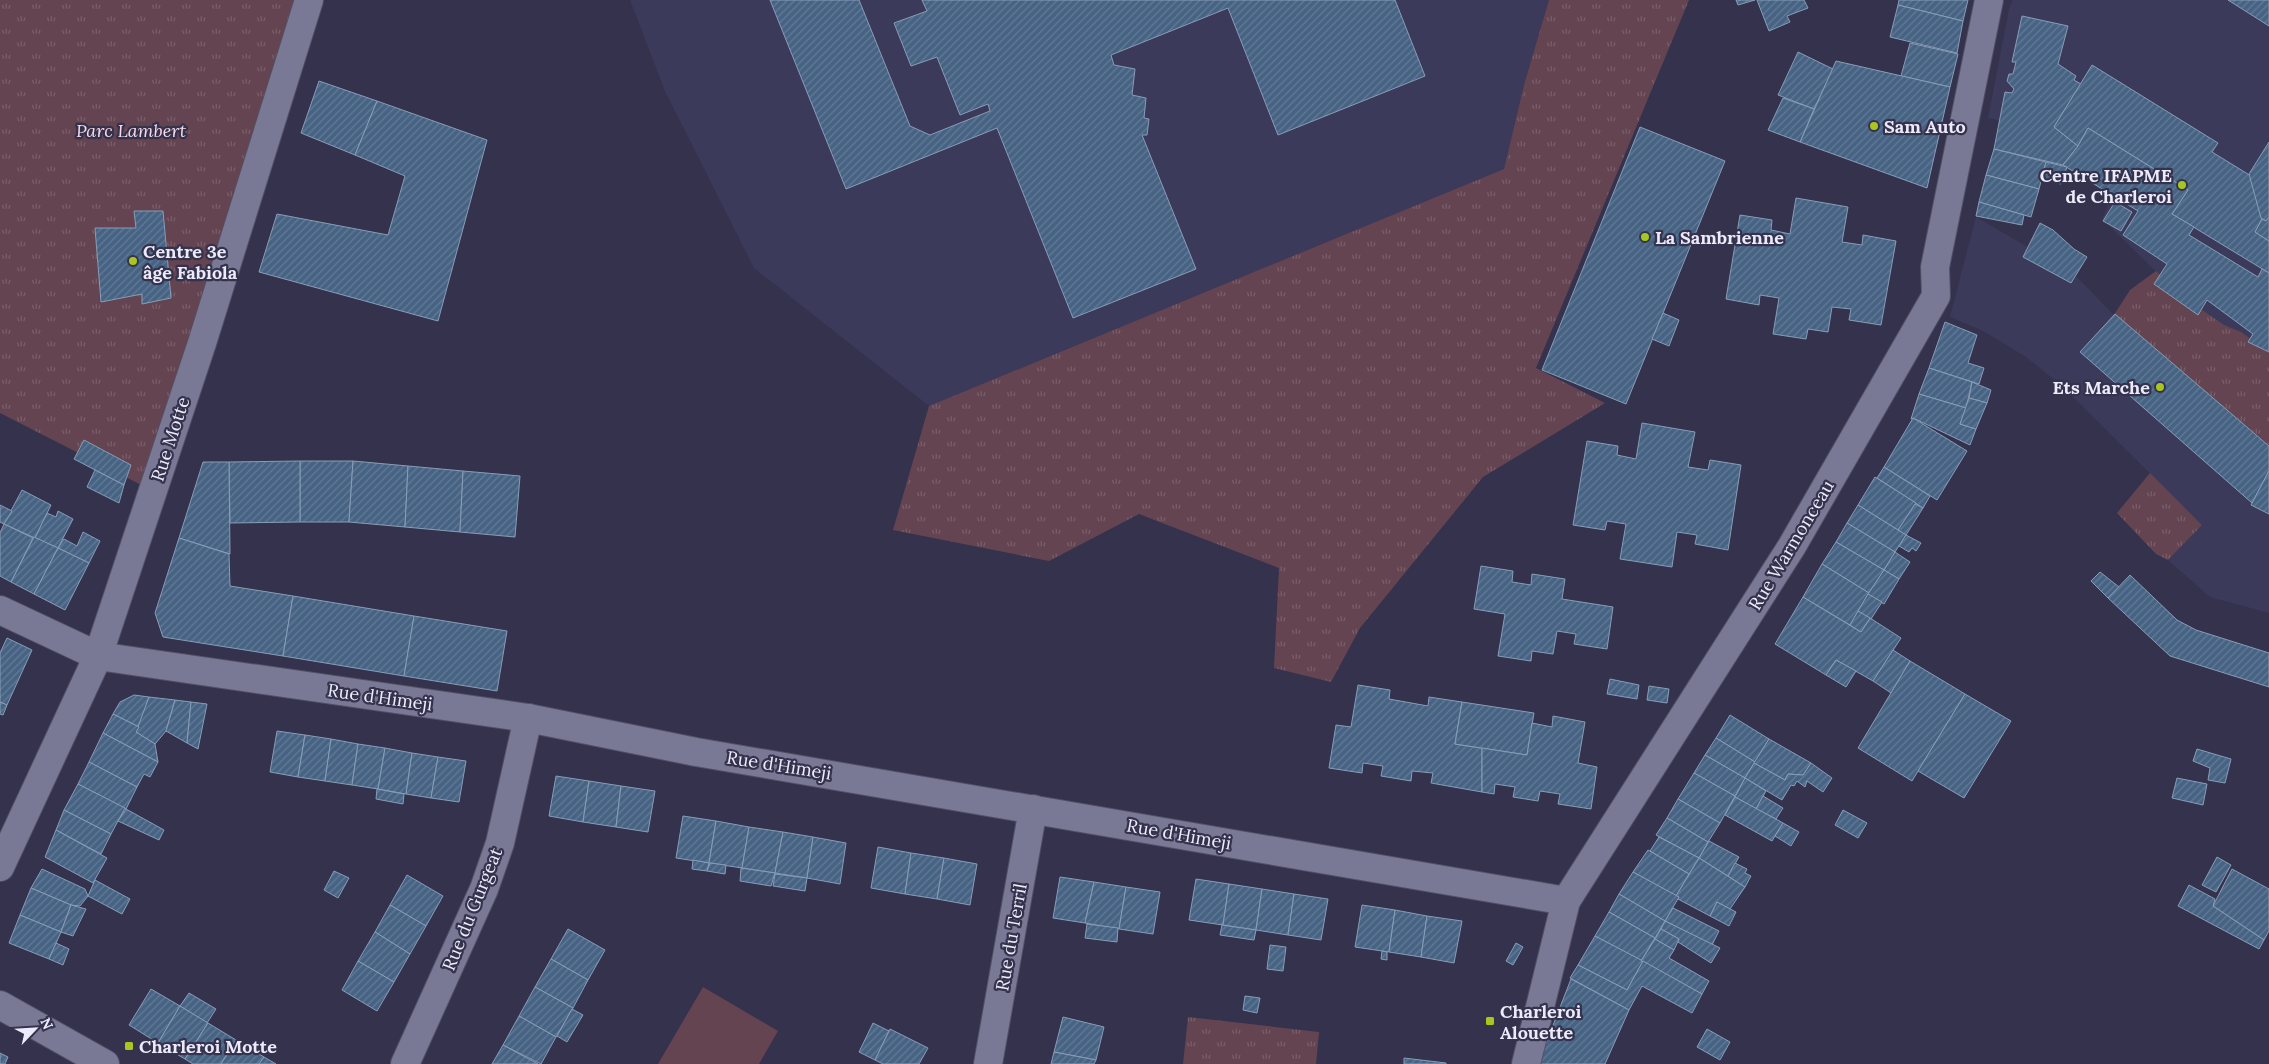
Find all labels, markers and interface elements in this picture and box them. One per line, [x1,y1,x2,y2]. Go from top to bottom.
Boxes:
place label: Sam Auto [1884,115,1966,138]
park label: Parc Lambert [76,119,186,142]
marker: Sam Auto [1868,120,1880,132]
place label: Centre IFAPME de Charleroi [2040,164,2172,208]
marker: Centre IFAPME de Charleroi [2176,179,2188,191]
place label: La Sambrienne [1655,226,1784,249]
marker: La Sambrienne [1639,231,1651,243]
place label: Centre 3e âge Fabiola [143,240,238,284]
marker: Centre 3e âge Fabiola [127,255,139,267]
place label: Ets Marche [2053,376,2150,399]
marker: Ets Marche [2154,381,2166,393]
street label: Rue Motte [146,394,195,484]
street label: Rue Warmonceau [1743,476,1839,614]
street label: Rue d'Himeji [326,678,434,716]
street label: Rue d'Himeji [725,745,833,785]
street label: Rue d'Himeji [1125,814,1233,854]
street label: Rue du Gurgeat [437,844,507,974]
street label: Rue du Terril [990,881,1032,993]
place label: Charleroi Alouette [1500,1000,1581,1044]
north arrow [10,1004,60,1054]
text: N [36,1015,57,1032]
marker: Charleroi Alouette [1484,1015,1496,1027]
place label: Charleroi Motte [139,1035,277,1058]
marker: Charleroi Motte [123,1040,135,1052]

